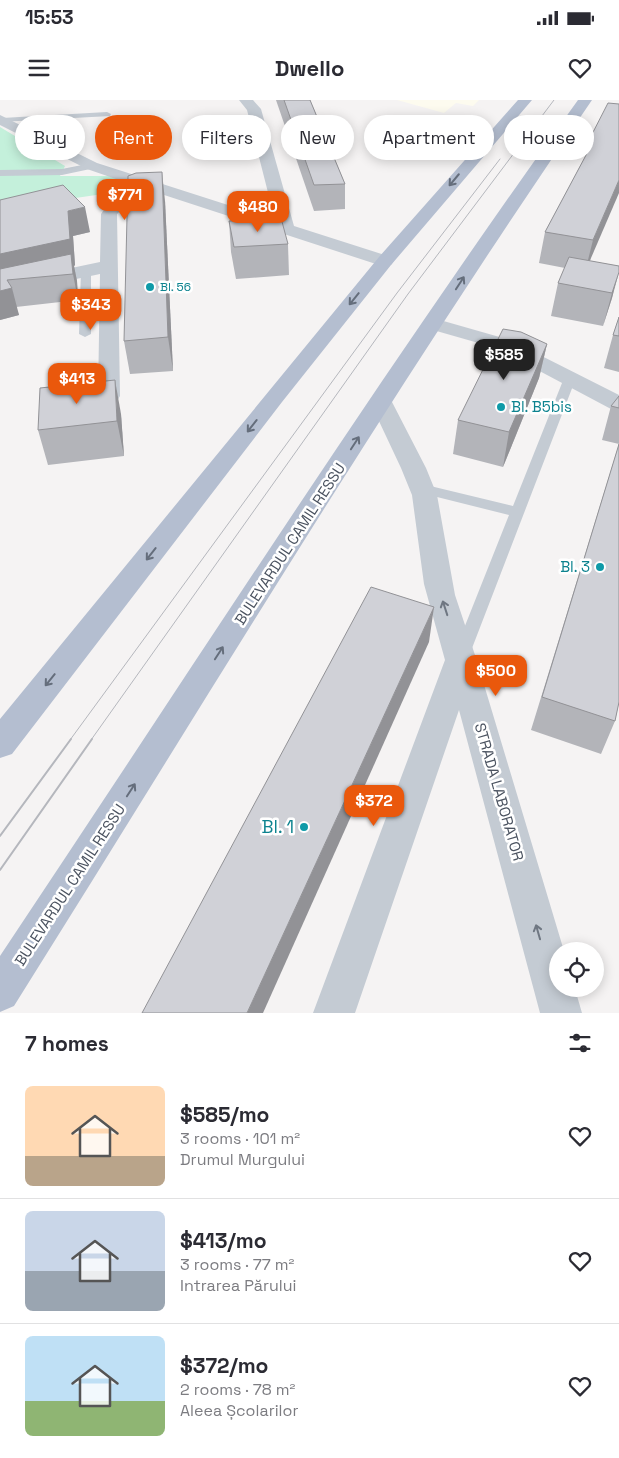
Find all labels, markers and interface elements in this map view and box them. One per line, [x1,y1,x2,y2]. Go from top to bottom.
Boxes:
text: 15:53 [25,5,74,30]
icon: menu [25,54,53,82]
text: Dwello [275,54,344,82]
icon: heart [566,54,594,82]
chip: Buy [15,115,85,160]
chip: Rent [95,115,172,160]
chip: Filters [182,115,271,160]
chip: New [281,115,354,160]
chip: Apartment [364,115,494,160]
chip: House [504,115,594,160]
one-way arrow [448,174,459,187]
pin: $771 [95,178,155,221]
text: $771 [108,184,142,205]
pin: $480 [228,190,288,233]
text: $480 [238,196,278,217]
one-way arrow [455,276,465,290]
place label: Bl. 56 [160,279,191,295]
marker: Bl. 56 [144,281,156,293]
pin: $343 [61,288,121,331]
one-way arrow [348,292,359,305]
text: $343 [71,294,111,315]
pin: $585 [474,338,534,381]
text: $585 [485,344,523,365]
pin: $413 [47,362,107,405]
text: $413 [59,368,95,389]
place label: Bl. B5bis [511,397,572,416]
marker: Bl. B5bis [495,401,507,413]
one-way arrow [246,419,257,432]
one-way arrow [350,437,360,451]
street label: BULEVARDUL CAMIL RESSU [230,459,349,628]
one-way arrow [146,547,157,560]
place label: Bl. 3 [560,557,590,576]
marker: Bl. 3 [594,561,606,573]
one-way arrow [440,601,449,616]
one-way arrow [215,647,225,661]
pin: $500 [466,654,526,697]
text: $500 [476,660,516,681]
one-way arrow [44,674,55,687]
street label: STRADA LABORATOR [471,721,528,863]
one-way arrow [126,783,136,797]
pin: $372 [344,784,404,827]
text: $372 [355,790,393,811]
street label: BULEVARDUL CAMIL RESSU [10,800,129,969]
place label: Bl. 1 [262,815,294,838]
marker: Bl. 1 [298,821,310,833]
one-way arrow [533,925,543,941]
map controls [549,942,604,997]
button: locate [549,942,604,997]
icon: filters [566,1029,594,1057]
text: 7 homes [25,1030,109,1057]
text: $585/mo [180,1101,269,1128]
icon: home [65,1106,125,1166]
icon: heart [566,1122,594,1150]
text: 3 rooms · 101 m² [180,1128,300,1149]
text: Drumul Murgului [180,1149,305,1170]
text: $413/mo [180,1227,266,1254]
icon: home [65,1231,125,1291]
icon: heart [566,1247,594,1275]
text: 3 rooms · 77 m² [180,1254,294,1275]
text: Intrarea Părului [180,1275,296,1296]
text: $372/mo [180,1352,268,1379]
icon: home [65,1356,125,1416]
icon: heart [566,1372,594,1400]
text: 2 rooms · 78 m² [180,1379,295,1400]
text: Aleea Școlarilor [180,1400,298,1421]

